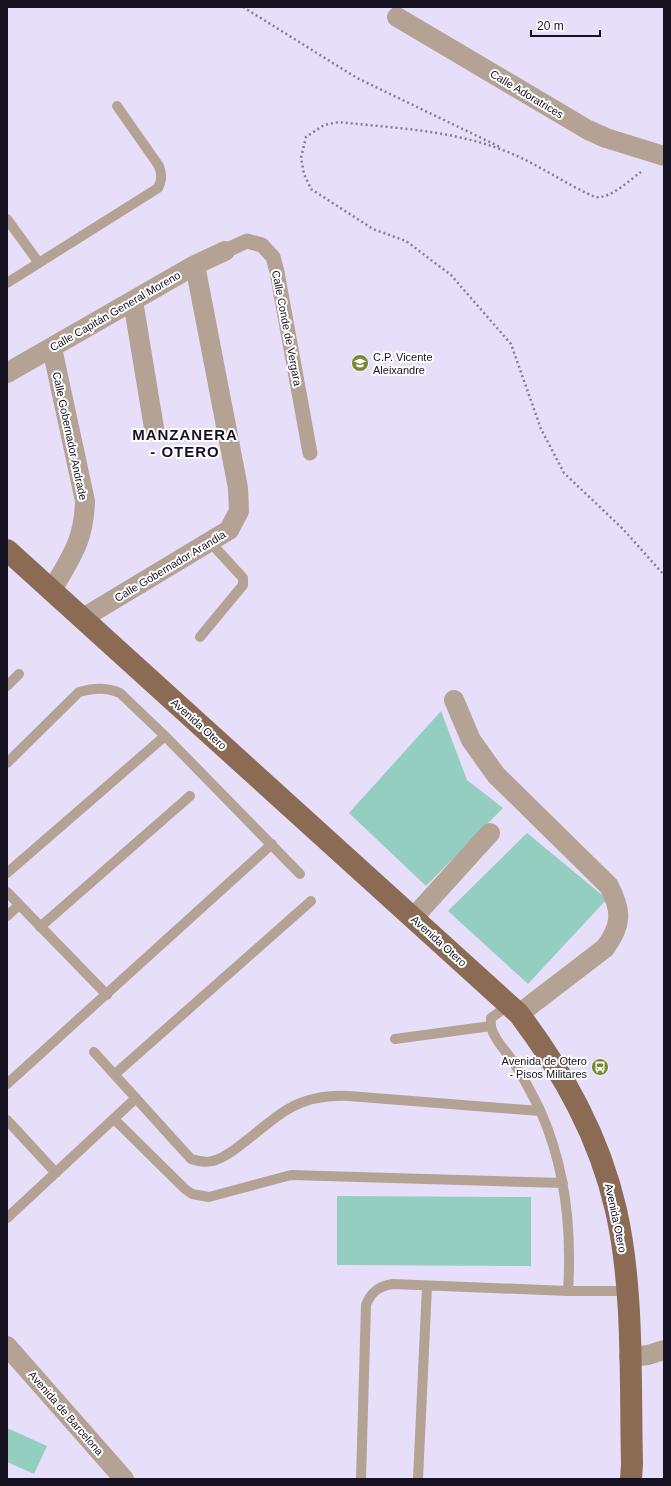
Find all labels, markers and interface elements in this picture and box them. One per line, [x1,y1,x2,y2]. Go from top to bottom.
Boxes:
scale bar [531,12,600,38]
text: 20 m [537,19,564,33]
street label: Calle Adoratrices [488,67,566,121]
street label: Calle Capitán General Moreno [48,269,182,353]
street label: Calle Conde de Vergara [270,269,304,388]
place label: C.P. Vicente Aleixandre [373,351,433,376]
school or university icon: C.P. Vicente Aleixandre [350,353,370,373]
street label: Calle Gobernador Andrade [51,371,89,501]
district label: MANZANERA - OTERO [132,426,238,460]
street label: Calle Gobernador Arandia [112,528,228,604]
street label: Avenida Otero [169,696,229,752]
street label: Avenida Otero [409,913,469,969]
place label: Avenida de Otero - Pisos Militares [502,1055,587,1080]
bus stop icon: Avenida de Otero - Pisos Militares [590,1057,610,1077]
street label: Avenida Otero [603,1182,629,1254]
street label: Avenida de Barcelona [26,1369,106,1458]

